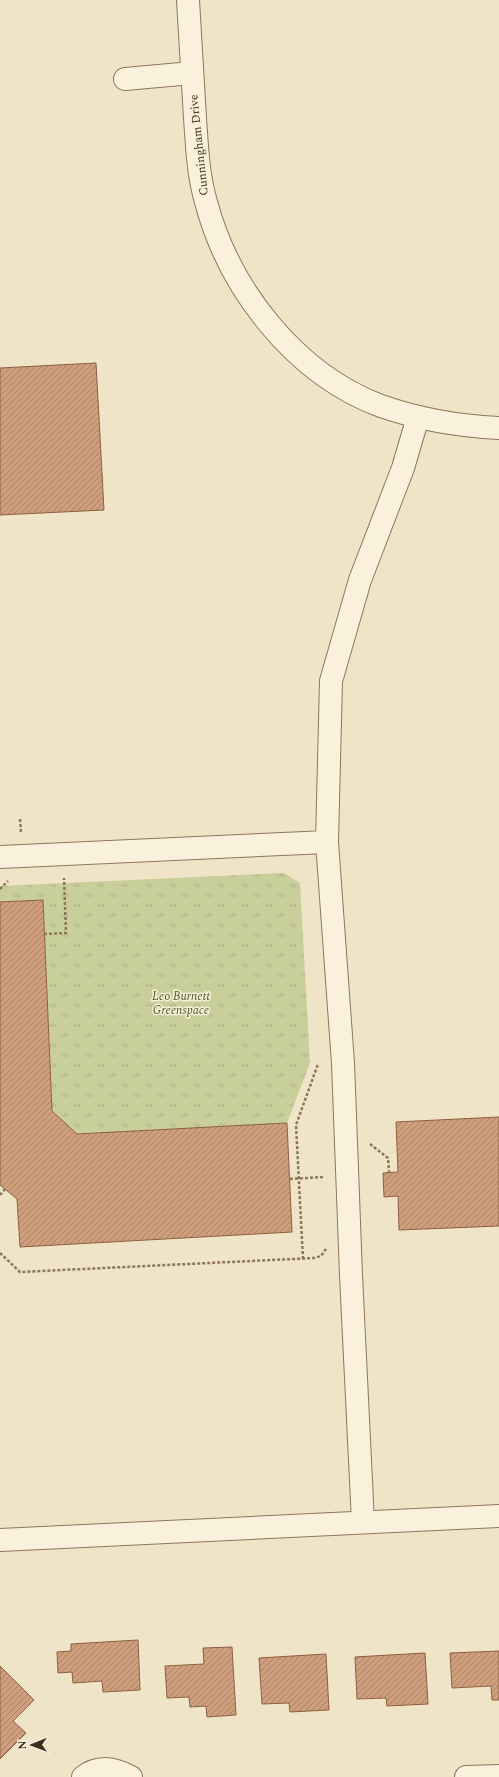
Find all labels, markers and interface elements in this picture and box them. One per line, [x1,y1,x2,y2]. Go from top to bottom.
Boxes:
street label: Cunningham Drive [184,93,214,197]
park label: Leo Burnett Greenspace [152,987,210,1020]
north arrow [12,1725,52,1765]
text: N [14,1741,31,1750]

